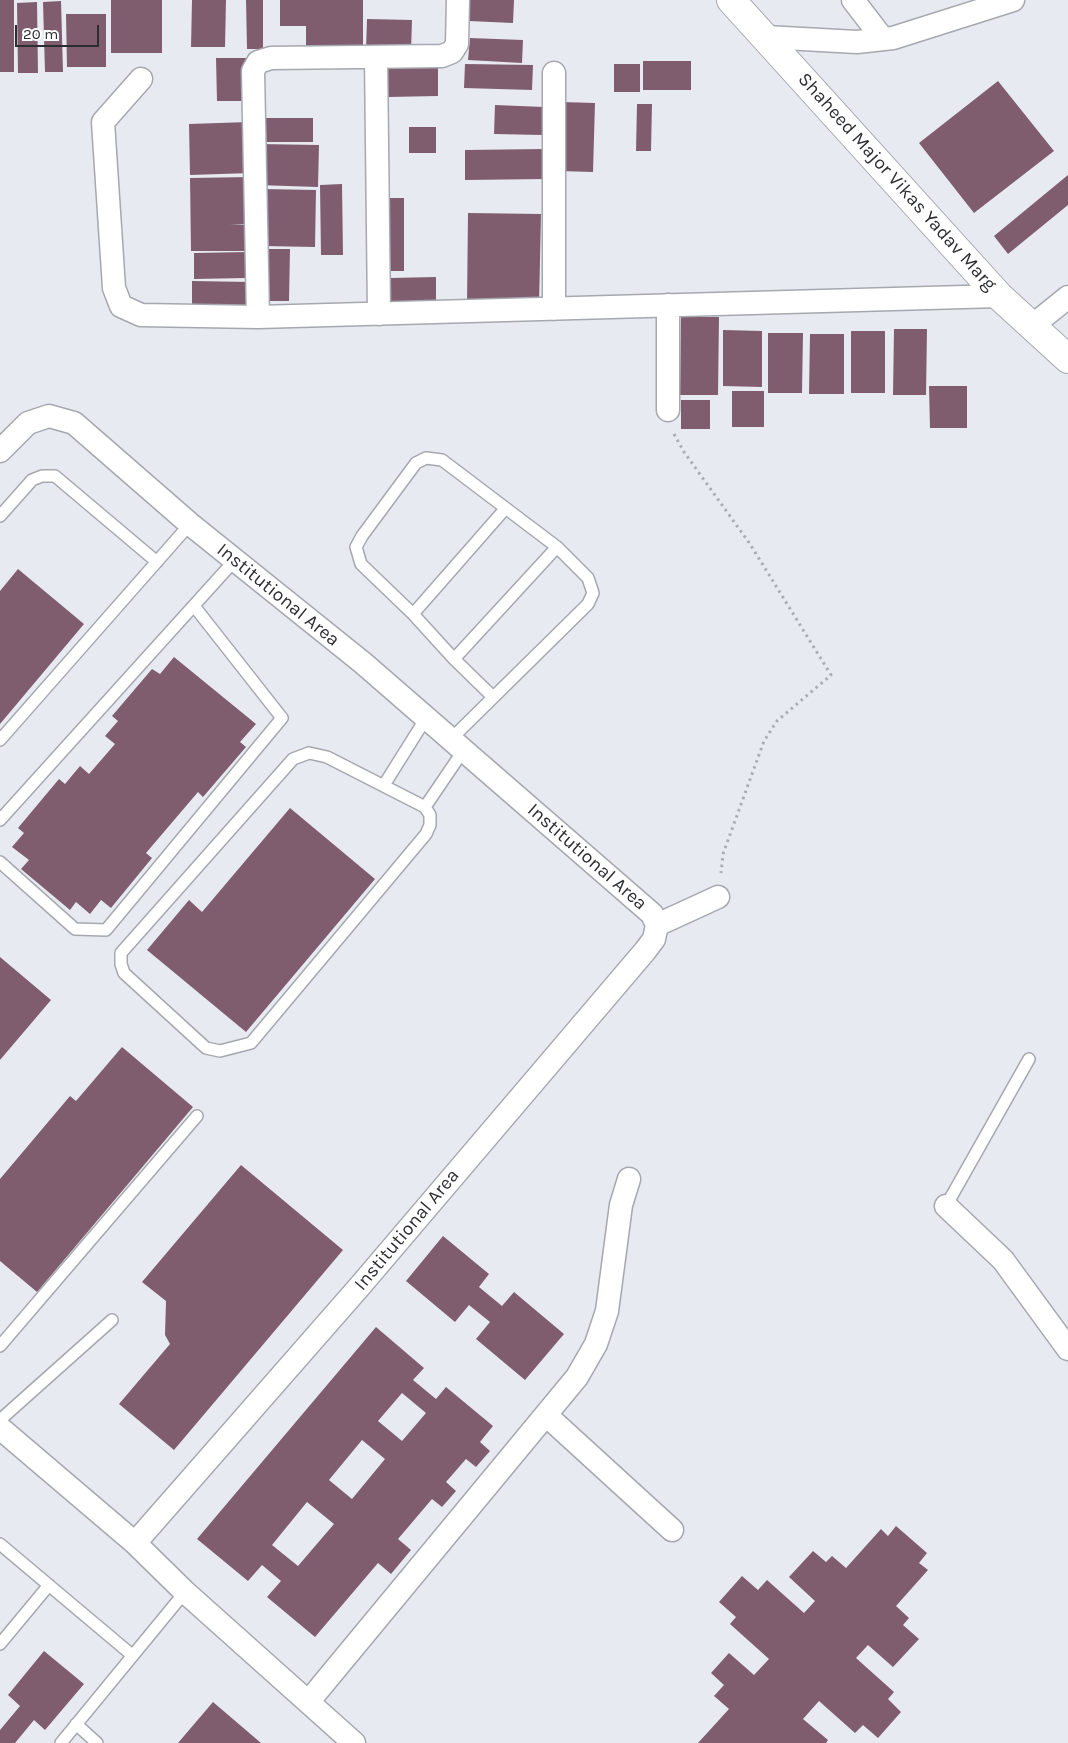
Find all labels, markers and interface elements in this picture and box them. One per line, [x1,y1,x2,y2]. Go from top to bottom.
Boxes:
scale bar [18,15,101,47]
text: 20 m [23,25,58,43]
street label: Shaheed Major Vikas Yadav Marg [793,68,1001,296]
street label: Institutional Area [212,539,344,651]
street label: Institutional Area [522,799,652,915]
street label: Institutional Area [350,1165,464,1295]

